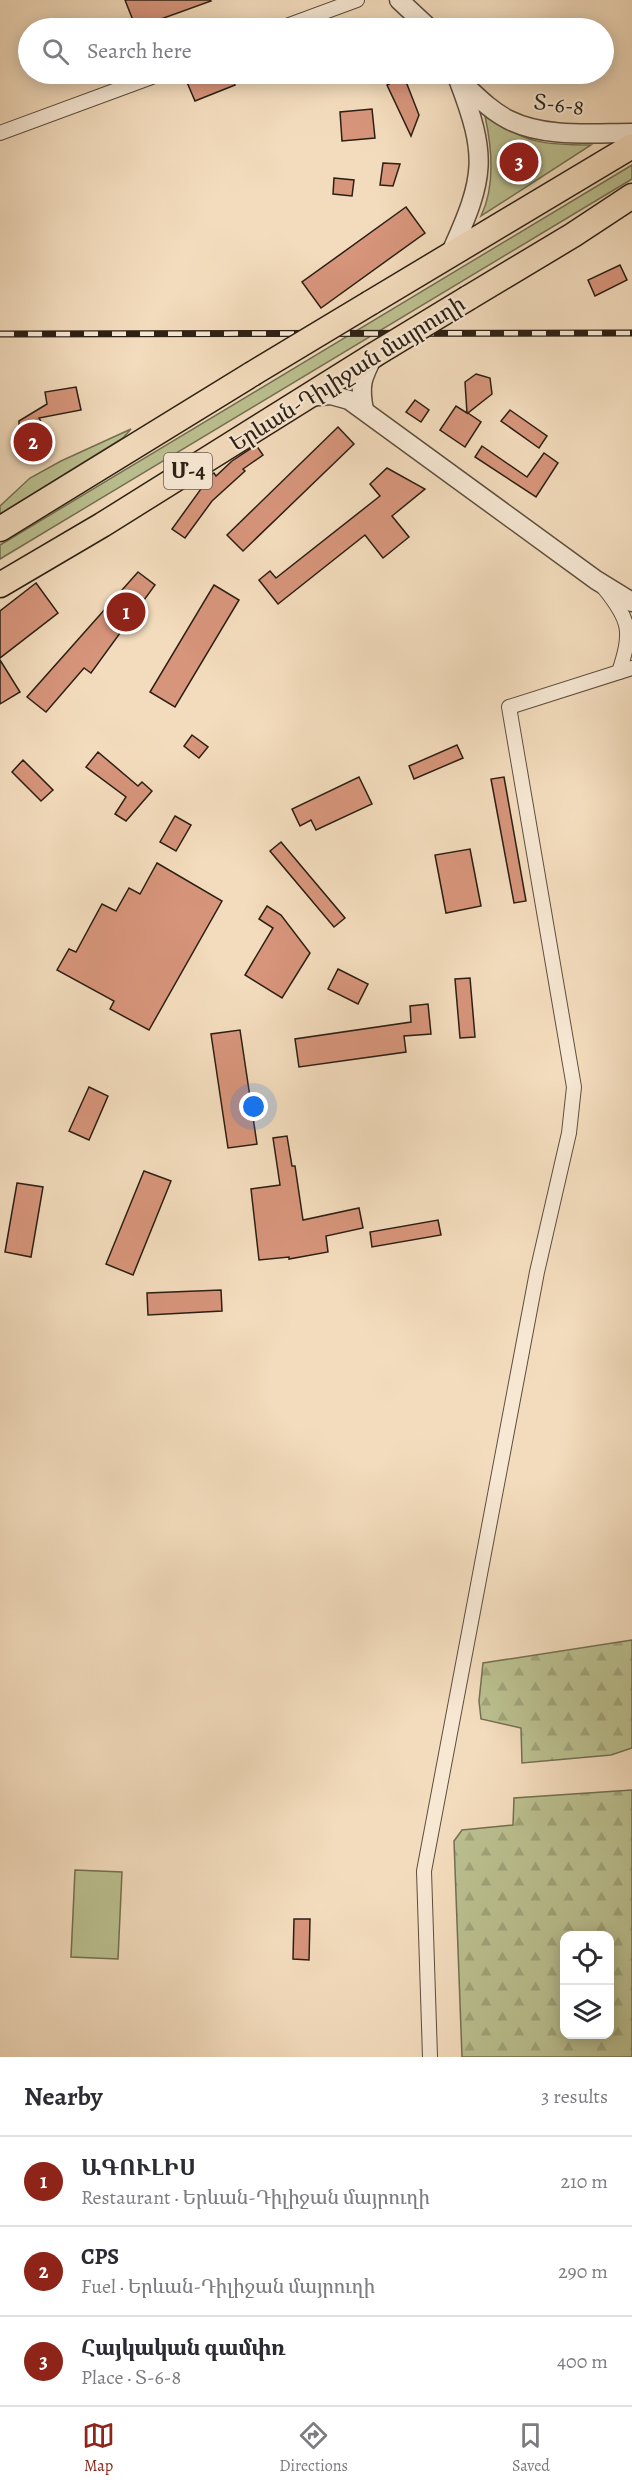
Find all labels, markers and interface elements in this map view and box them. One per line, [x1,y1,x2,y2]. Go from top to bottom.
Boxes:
search box [18,18,614,84]
icon: search [39,35,72,68]
text: Search here [87,36,192,66]
street label: Տ-6-8 [532,87,586,123]
pin: 3 [500,140,538,184]
street label: Երևան-Դիլիջան մայրուղի [224,289,471,459]
pin: 2 [14,420,52,464]
road number: Մ-4 [164,453,212,489]
pin: 1 [106,590,146,634]
your location [239,1092,268,1121]
map controls [560,1931,614,2039]
button: locate [560,1931,614,1985]
button: layers [560,1985,614,2039]
text: Nearby [24,2079,103,2114]
text: 3 results [541,2083,608,2110]
text: ԱԳՈՒԼԻՍ [81,2153,196,2183]
text: 1 [40,2168,47,2195]
text: 210 m [560,2168,608,2195]
text: Restaurant · Երևան-Դիլիջան մայրուղի [81,2184,430,2211]
text: CPS [81,2242,119,2272]
text: 2 [39,2258,48,2285]
text: 290 m [558,2258,608,2285]
text: Fuel · Երևան-Դիլիջան մայրուղի [81,2273,375,2300]
text: Հայկական գամփռ [81,2333,285,2363]
text: 3 [39,2348,48,2375]
text: 400 m [557,2348,608,2375]
text: Place · Տ-6-8 [81,2364,181,2391]
tab: Map [82,2419,115,2477]
tab: Directions [279,2419,348,2477]
tab: Saved [512,2419,550,2477]

